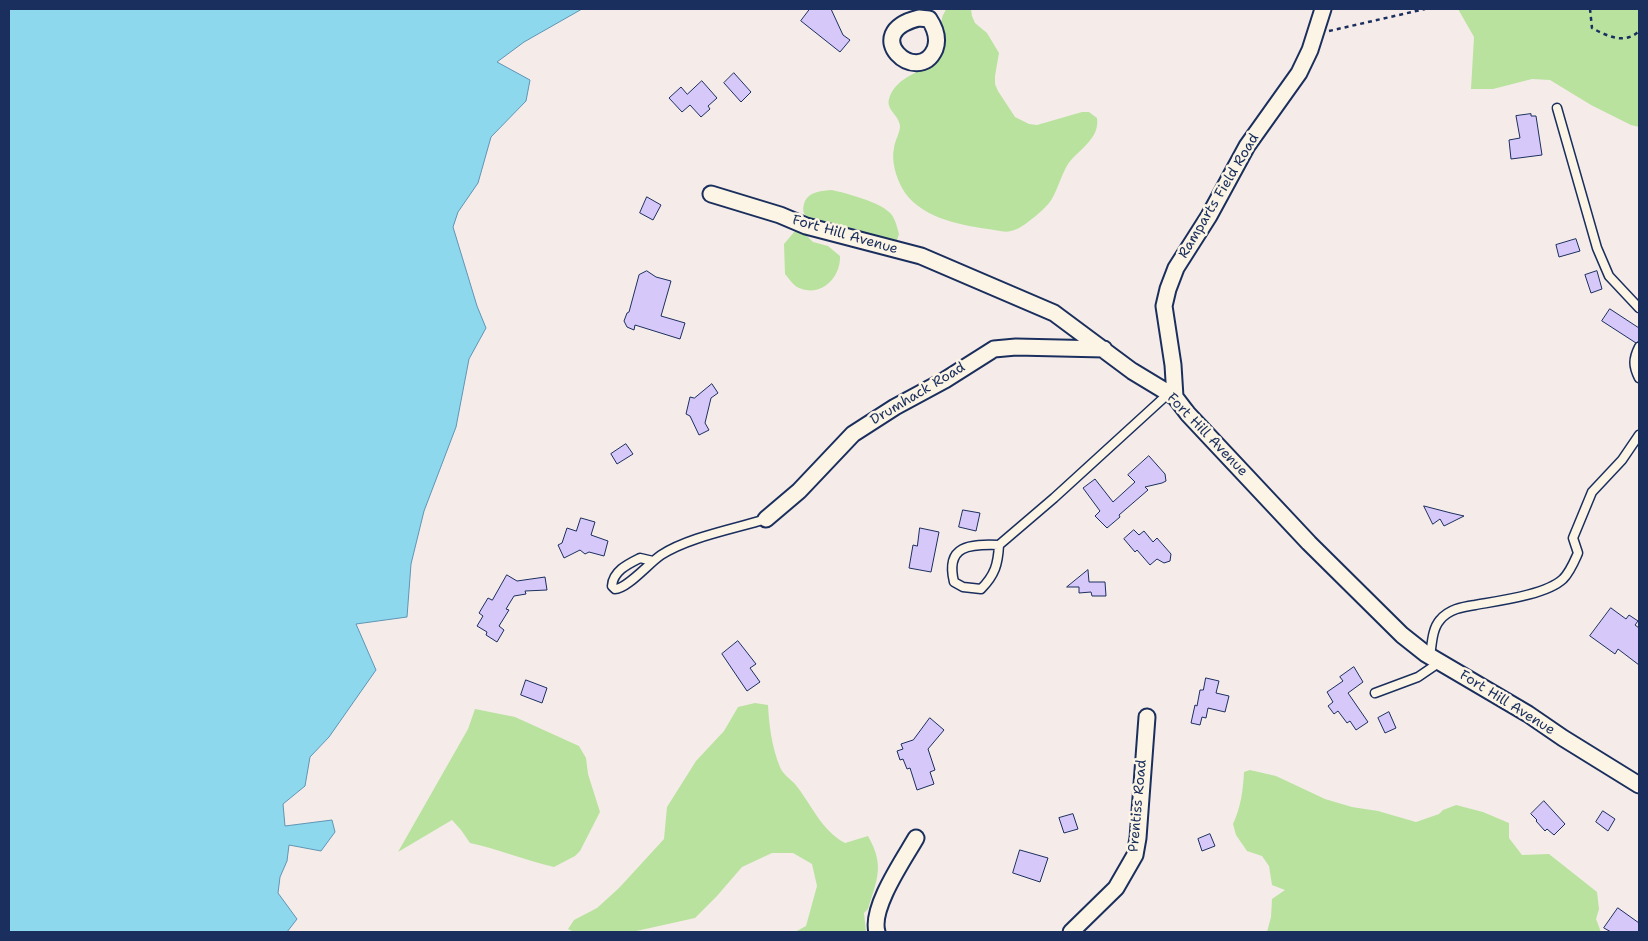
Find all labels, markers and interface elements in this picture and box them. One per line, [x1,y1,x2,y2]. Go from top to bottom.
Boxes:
street label: Ramparts Field Road [1175,131,1263,261]
street label: Fort Hill Avenue [790,212,900,258]
street label: Drumhack Road [868,359,968,429]
street label: Fort Hill Avenue [1163,390,1251,480]
street label: Fort Hill Avenue [1456,667,1558,739]
street label: Prentiss Road [1126,759,1150,853]

